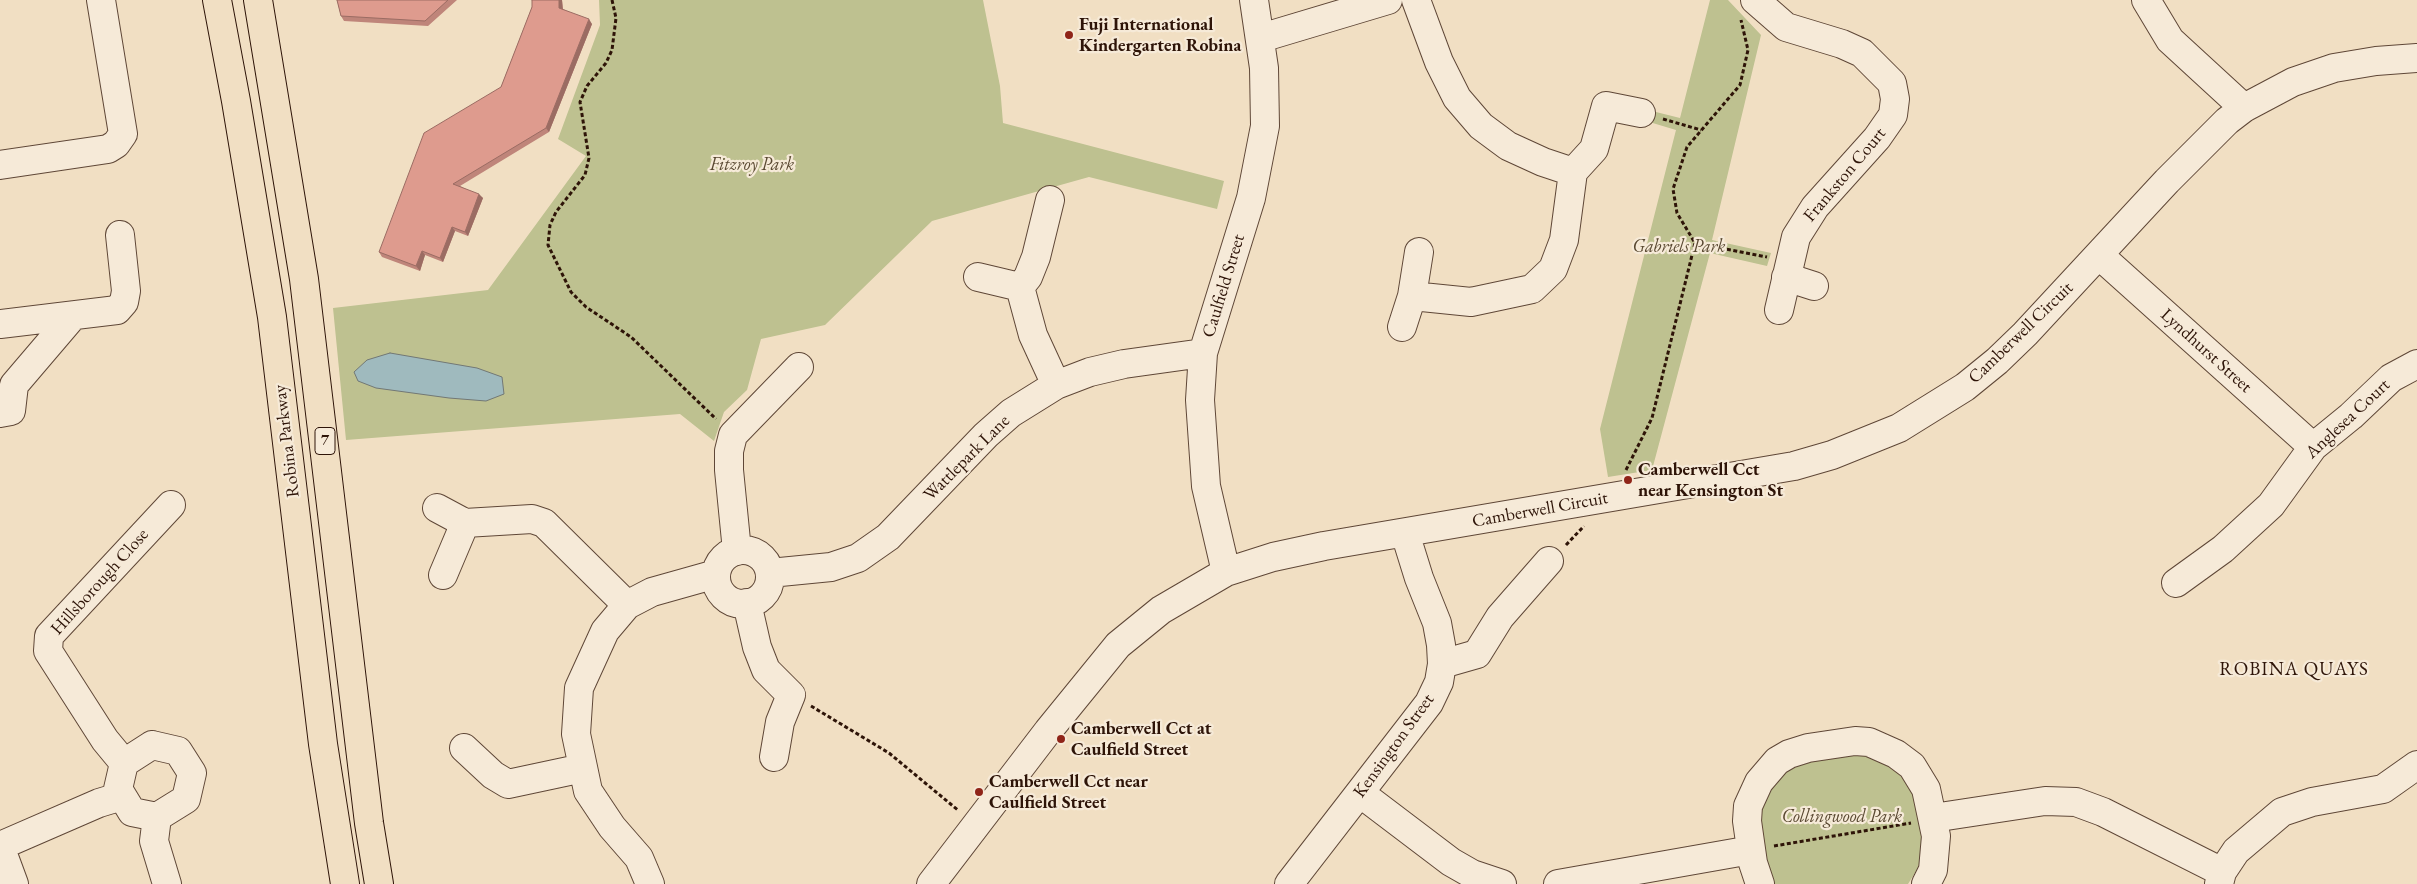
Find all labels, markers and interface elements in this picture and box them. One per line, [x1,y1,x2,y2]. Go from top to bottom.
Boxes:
place label: Fuji International Kindergarten Robina [1079,14,1241,56]
marker: Fuji International Kindergarten Robina [1063,29,1075,41]
street label: Frankston Court [1799,123,1891,227]
park label: Fitzroy Park [710,154,794,176]
street label: Caulfield Street [1198,232,1250,340]
park label: Gabriels Park [1633,236,1725,258]
street label: Camberwell Circuit [1964,277,2078,389]
street label: Lyndhurst Street [2156,304,2256,398]
street label: Anglesea Court [2301,374,2395,464]
street label: Robina Parkway [269,383,305,499]
street label: Wattlepark Lane [919,410,1015,506]
road number: 7 [315,428,335,454]
place label: Camberwell Cct near Kensington St [1638,459,1783,502]
marker: Camberwell Cct near Kensington St [1622,474,1634,486]
street label: Camberwell Circuit [1470,487,1610,533]
street label: Hillsborough Close [47,524,153,640]
district label: ROBINA QUAYS [2218,659,2370,681]
street label: Kensington Street [1349,690,1439,802]
place label: Camberwell Cct at Caulfield Street [1071,718,1212,761]
marker: Camberwell Cct at Caulfield Street [1055,733,1067,745]
place label: Camberwell Cct near Caulfield Street [989,771,1148,814]
marker: Camberwell Cct near Caulfield Street [973,786,985,798]
park label: Collingwood Park [1782,806,1902,828]

